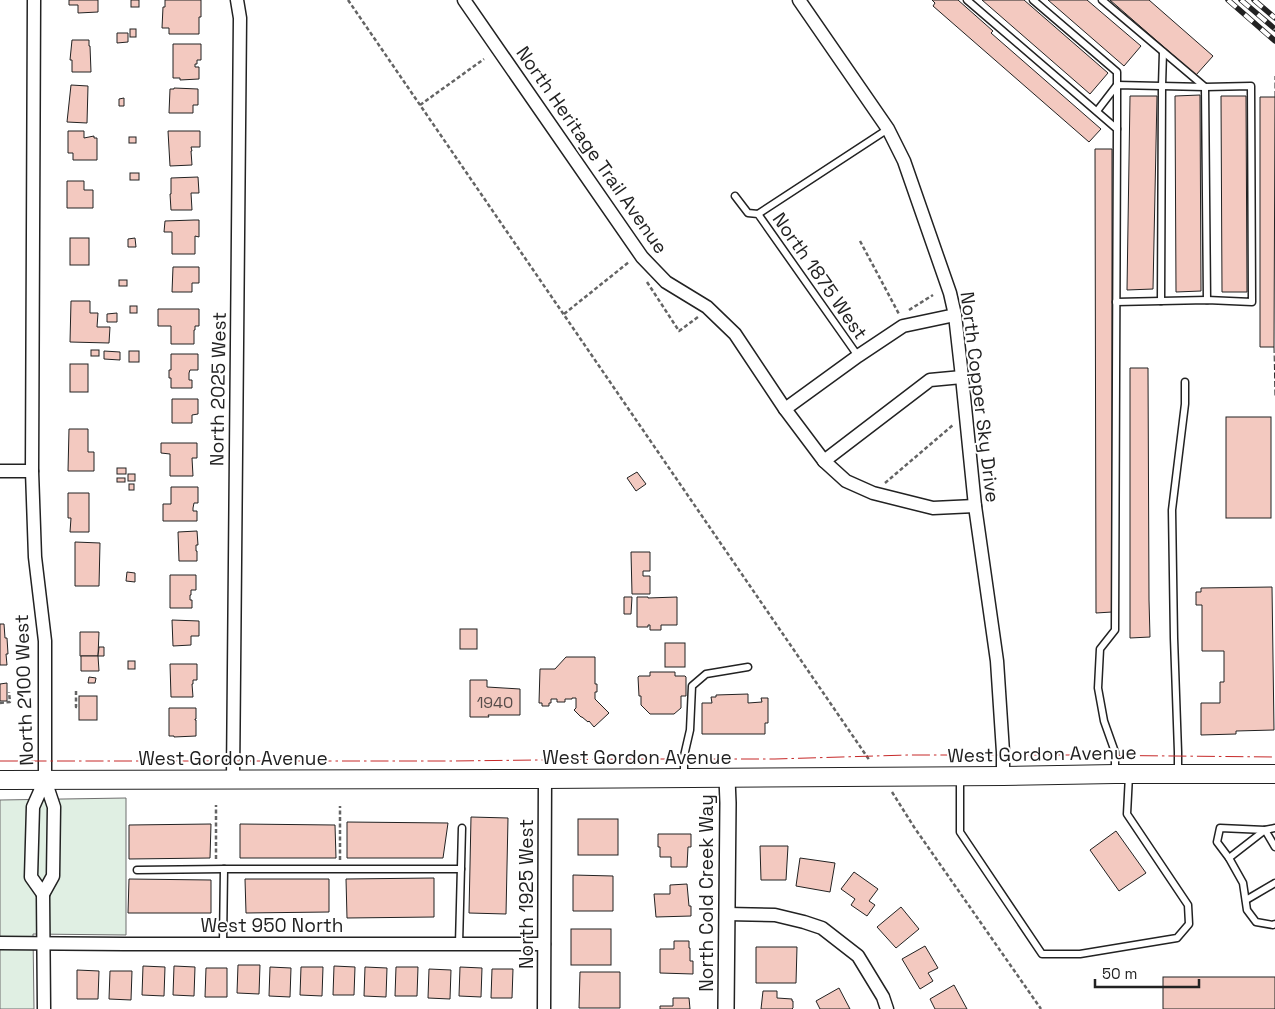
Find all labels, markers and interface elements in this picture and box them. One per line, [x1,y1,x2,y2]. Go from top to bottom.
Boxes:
street label: North Heritage Trail Avenue [511,41,673,259]
street label: North 1875 West [767,208,873,344]
street label: North Copper Sky Drive [955,290,1005,504]
street label: North 2025 West [204,312,232,466]
street label: North 2100 West [9,614,39,766]
house number: 1940 [477,692,513,713]
street label: West Gordon Avenue [947,740,1137,768]
street label: West Gordon Avenue [542,745,732,770]
street label: West Gordon Avenue [138,746,328,771]
street label: North Cold Creek Way [694,794,719,992]
street label: North 1925 West [514,819,539,969]
street label: West 950 North [200,913,344,938]
scale bar [1095,956,1199,988]
text: 50 m [1102,964,1137,983]

